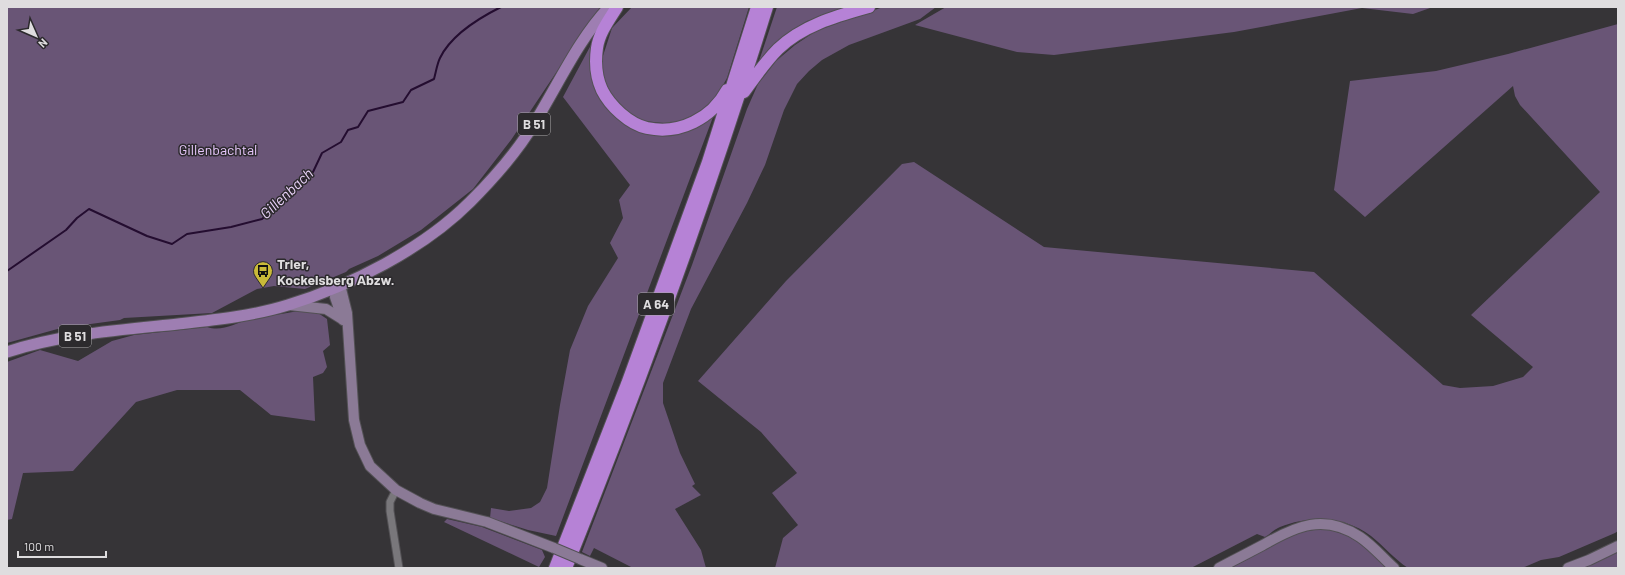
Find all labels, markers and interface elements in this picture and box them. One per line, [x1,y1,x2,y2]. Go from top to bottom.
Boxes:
north arrow [16,16,56,56]
text: N [36,36,51,51]
road number: B 51 [518,113,550,135]
park label: Gillenbachtal [179,141,257,158]
water label: Gillenbach [256,164,316,222]
place label: Trier, Kockelsberg Abzw. [277,255,395,288]
bus stop icon: Trier, Kockelsberg Abzw. [252,260,274,288]
road number: A 64 [638,293,674,315]
road number: B 51 [59,325,91,347]
scale bar [18,533,106,559]
text: 100 m [24,539,54,553]

